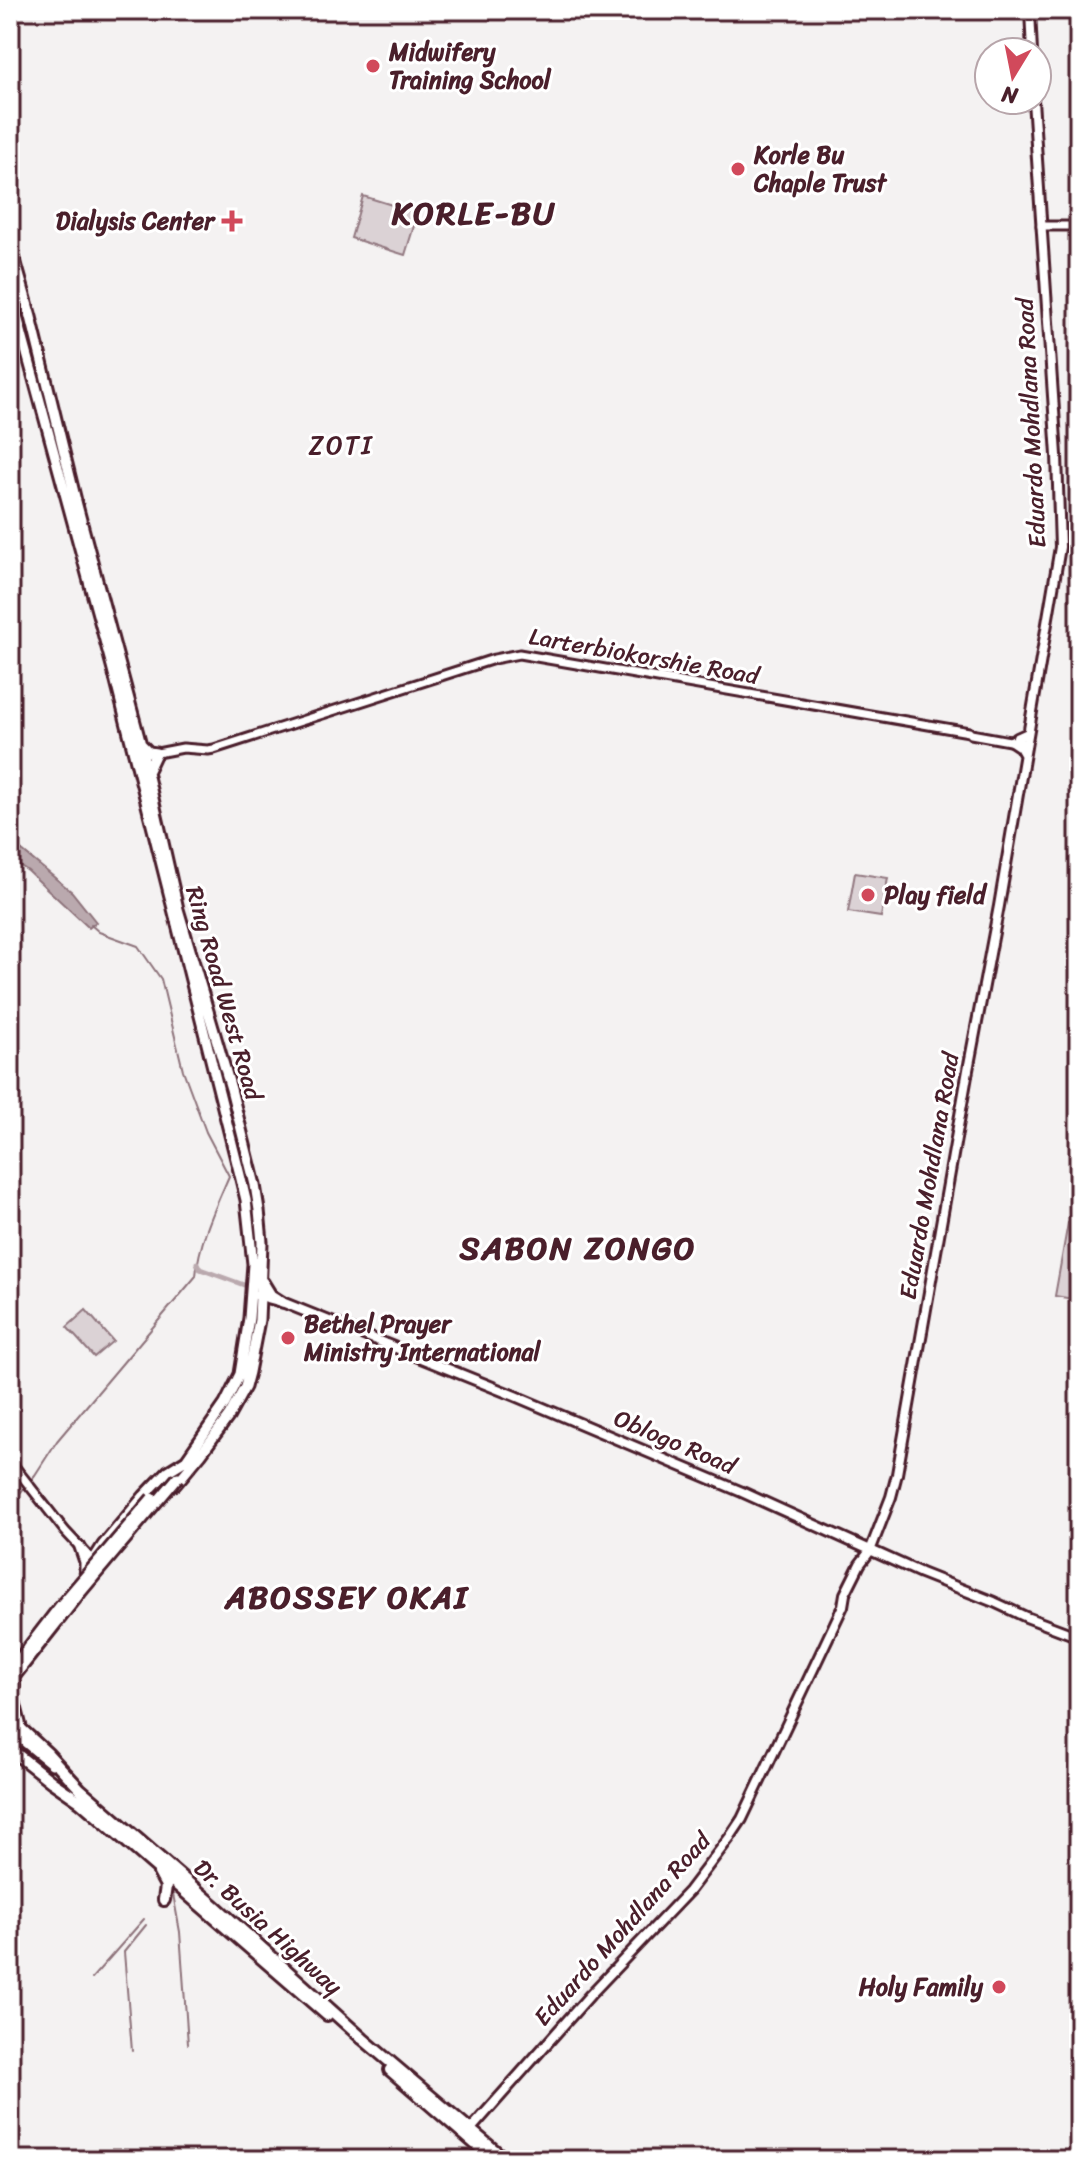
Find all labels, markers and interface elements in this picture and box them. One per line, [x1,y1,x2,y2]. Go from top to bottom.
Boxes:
place label: Midwifery Training School [388,31,552,101]
north arrow [973,36,1053,116]
marker: Midwifery Training School [364,57,382,75]
text: N [998,75,1021,116]
place label: Korle Bu Chaple Trust [753,134,888,204]
marker: Korle Bu Chaple Trust [729,160,747,178]
district label: KORLE-BU [391,185,556,242]
place label: Dialysis Center [56,200,216,242]
marker: Dialysis Center [221,210,243,232]
street label: Eduardo Mohdlana Road [1003,296,1059,549]
district label: ZOTI [308,422,374,468]
street label: Larterbiokorshie Road [526,615,765,697]
place label: Play field [884,874,988,916]
street label: Ring Road West Road [173,881,275,1106]
marker: Play field [859,886,877,904]
street label: Eduardo Mohdlana Road [887,1048,972,1303]
district label: SABON ZONGO [458,1220,697,1277]
place label: Bethel Prayer Ministry International [303,1303,542,1373]
marker: Bethel Prayer Ministry International [279,1329,297,1347]
street label: Oblogo Road [607,1397,745,1488]
district label: ABOSSEY OKAI [223,1569,469,1626]
street label: Eduardo Mohdlana Road [523,1821,722,2036]
street label: Dr. Busia Highway [184,1848,353,2006]
place label: Holy Family [859,1966,984,2008]
marker: Holy Family [990,1978,1008,1996]

